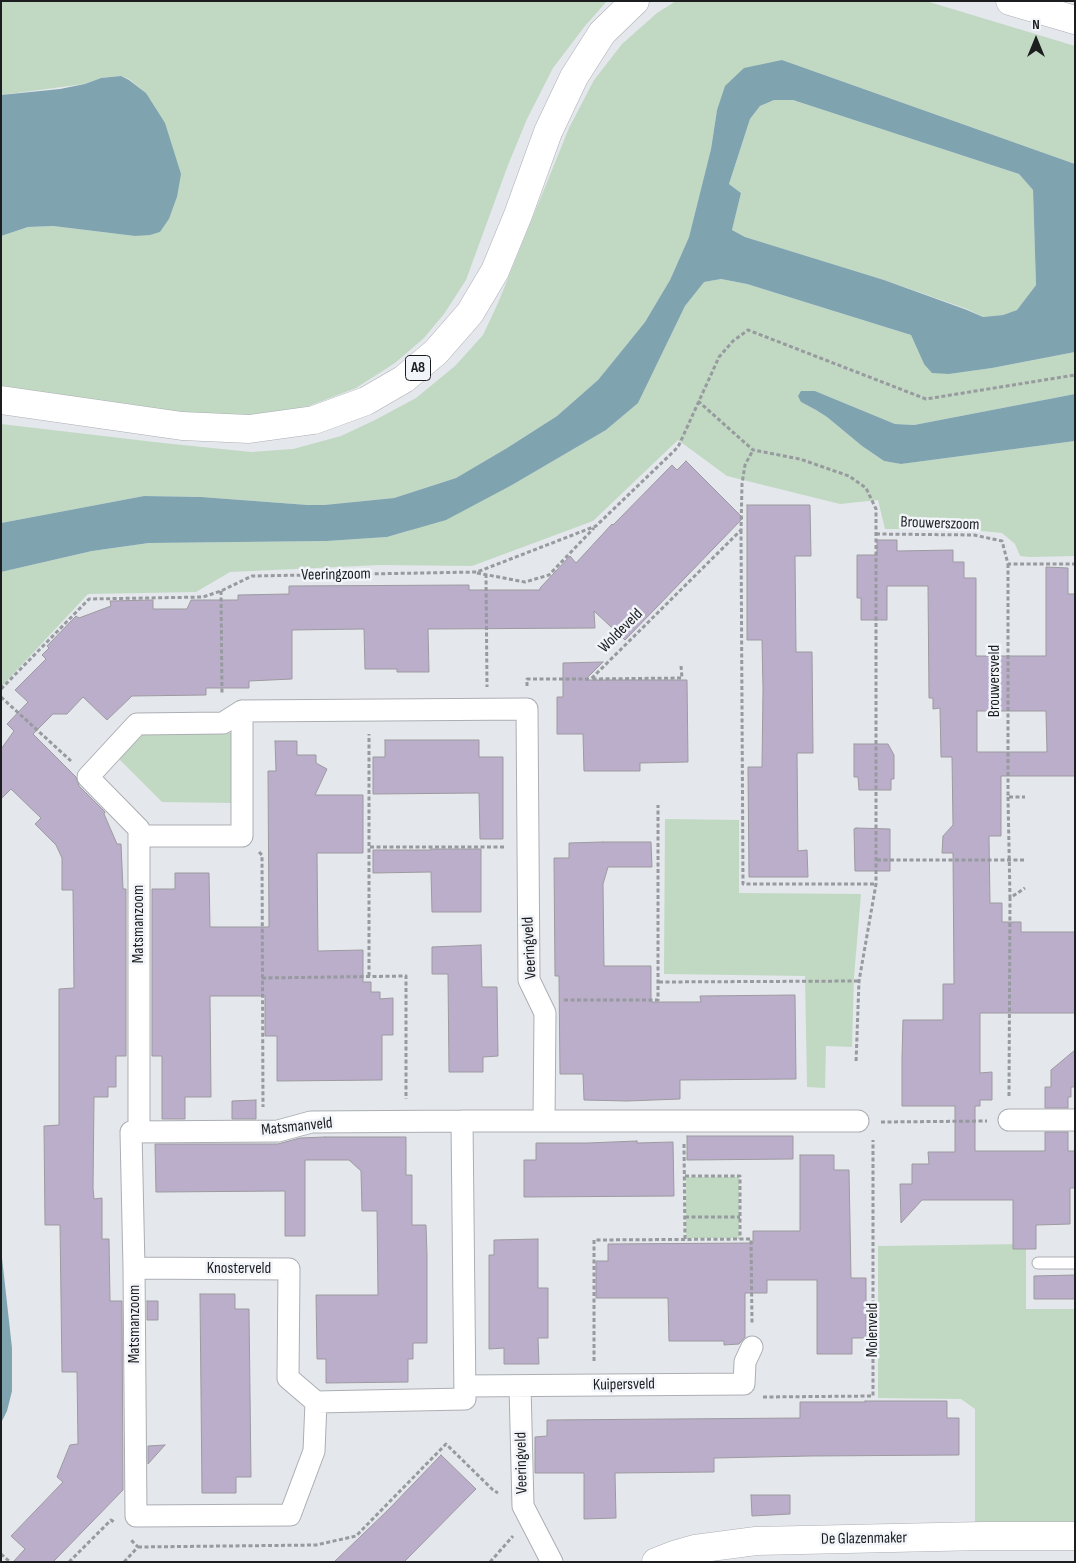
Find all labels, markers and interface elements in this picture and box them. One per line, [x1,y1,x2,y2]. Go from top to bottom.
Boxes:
north arrow [1011,15,1061,65]
text: N [1032,16,1040,33]
road number: A8 [406,356,430,380]
street label: Brouwerszoom [900,513,980,535]
street label: Veeringzoom [301,565,371,585]
street label: Woldeveld [595,605,647,657]
street label: Brouwersveld [985,645,1005,717]
street label: Matsmanzoom [129,885,149,963]
street label: Veeringveld [519,916,541,980]
street label: Matsmanveld [260,1114,334,1140]
street label: Knosterveld [207,1259,271,1279]
street label: Matsmanzoom [125,1285,145,1363]
street label: Molenveld [863,1303,883,1357]
street label: Kuipersveld [593,1375,655,1395]
street label: Veeringveld [512,1432,532,1494]
street label: De Glazenmaker [821,1529,907,1549]

